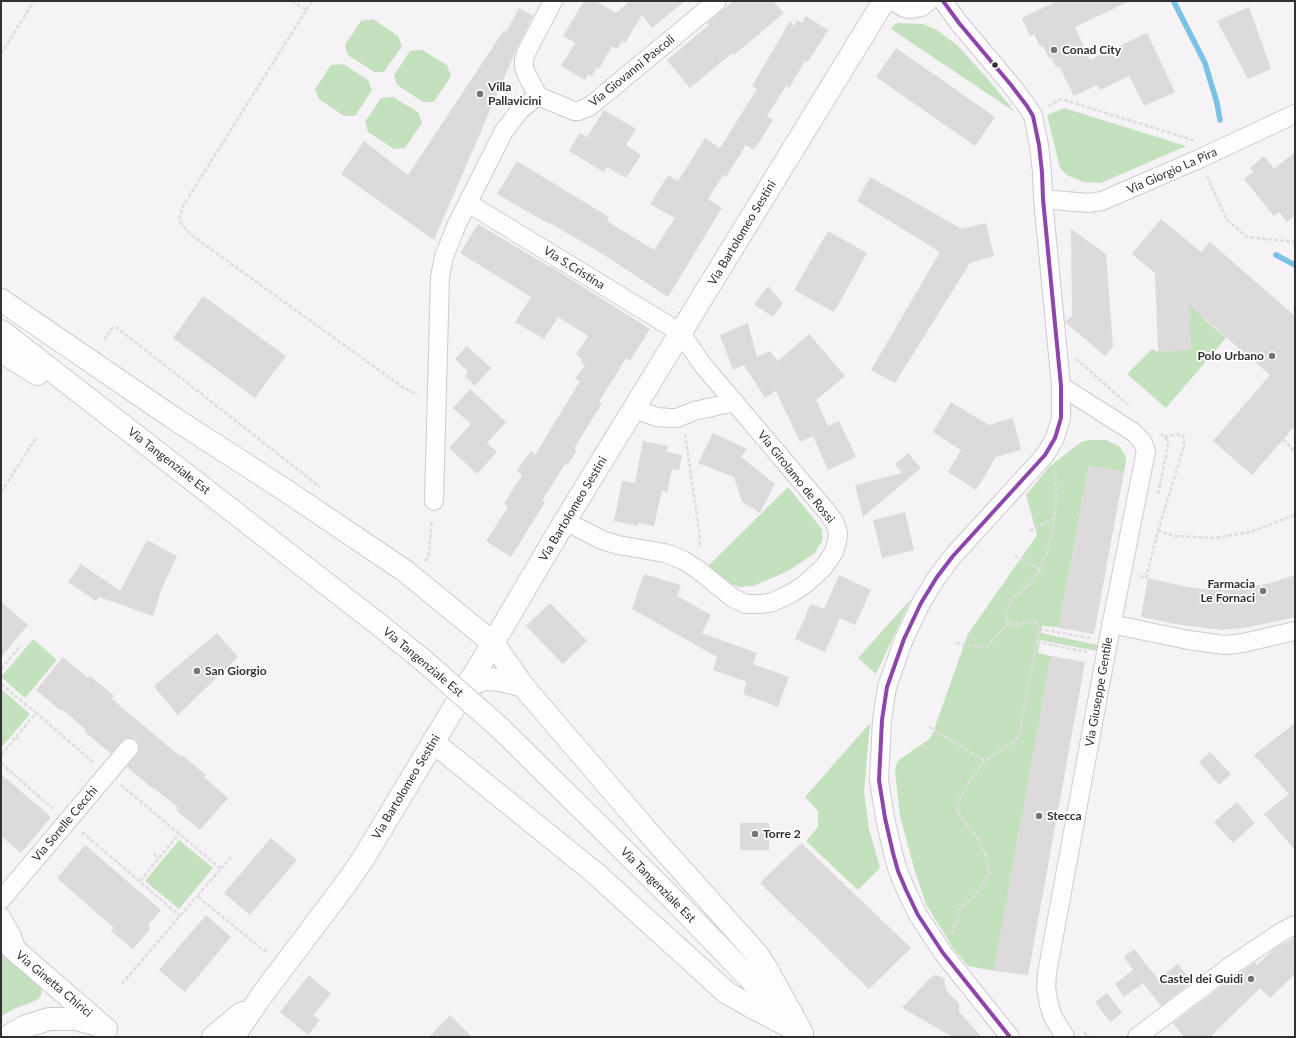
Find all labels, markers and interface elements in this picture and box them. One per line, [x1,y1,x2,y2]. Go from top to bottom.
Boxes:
street label: Via Giovanni Pascoli [586,32,678,110]
place label: Conad City [1062,43,1121,57]
marker: Conad City [1049,45,1059,55]
unlabelled marker [990,60,1000,70]
place label: Villa Pallavicini [488,80,541,108]
marker: Villa Pallavicini [475,89,485,99]
street label: Via Giorgio La Pira [1125,145,1219,197]
street label: Via Bartolomeo Sestini [705,178,779,288]
street label: Via S.Cristina [541,243,607,293]
place label: Polo Urbano [1197,349,1264,363]
marker: Polo Urbano [1267,351,1277,361]
street label: Via Tangenziale Est [125,424,213,498]
street label: Via Girolamo de Rossi [754,428,838,526]
street label: Via Bartolomeo Sestini [536,454,610,564]
place label: Farmacia Le Fornaci [1200,577,1255,605]
marker: Farmacia Le Fornaci [1258,586,1268,596]
street label: Via Tangenziale Est [380,624,466,700]
street label: Via Giuseppe Gentile [1082,636,1116,748]
place label: San Giorgio [205,664,267,678]
marker: San Giorgio [192,666,202,676]
street label: Via Bartolomeo Sestini [369,732,443,842]
street label: Via Sorelle Cecchi [29,783,101,865]
place label: Stecca [1047,809,1082,823]
marker: Stecca [1034,811,1044,821]
place label: Torre 2 [763,827,801,841]
marker: Torre 2 [750,829,760,839]
street label: Via Tangenziale Est [617,844,699,926]
street label: Via Ginetta Chirici [13,948,95,1020]
place label: Castel dei Guidi [1160,972,1243,986]
marker: Castel dei Guidi [1246,974,1256,984]

